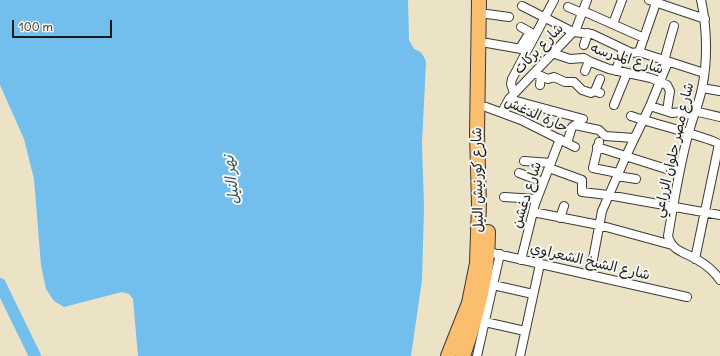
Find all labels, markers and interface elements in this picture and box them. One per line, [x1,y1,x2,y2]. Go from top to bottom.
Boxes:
scale bar [14,12,114,38]
text: 100 m [19,19,53,34]
street label: شارع بركات [511,20,567,78]
street label: شارع المدرسه [588,40,666,78]
street label: شارع مصر حلوان الزراعي [650,81,698,219]
street label: حارة الدغش [502,94,570,136]
street label: شارع كورنيش النيل [469,127,487,233]
water label: نهر النيل [220,154,244,206]
street label: شارع دغشن [508,160,546,230]
street label: شارع الشيخ الشعراوي [528,240,652,284]

